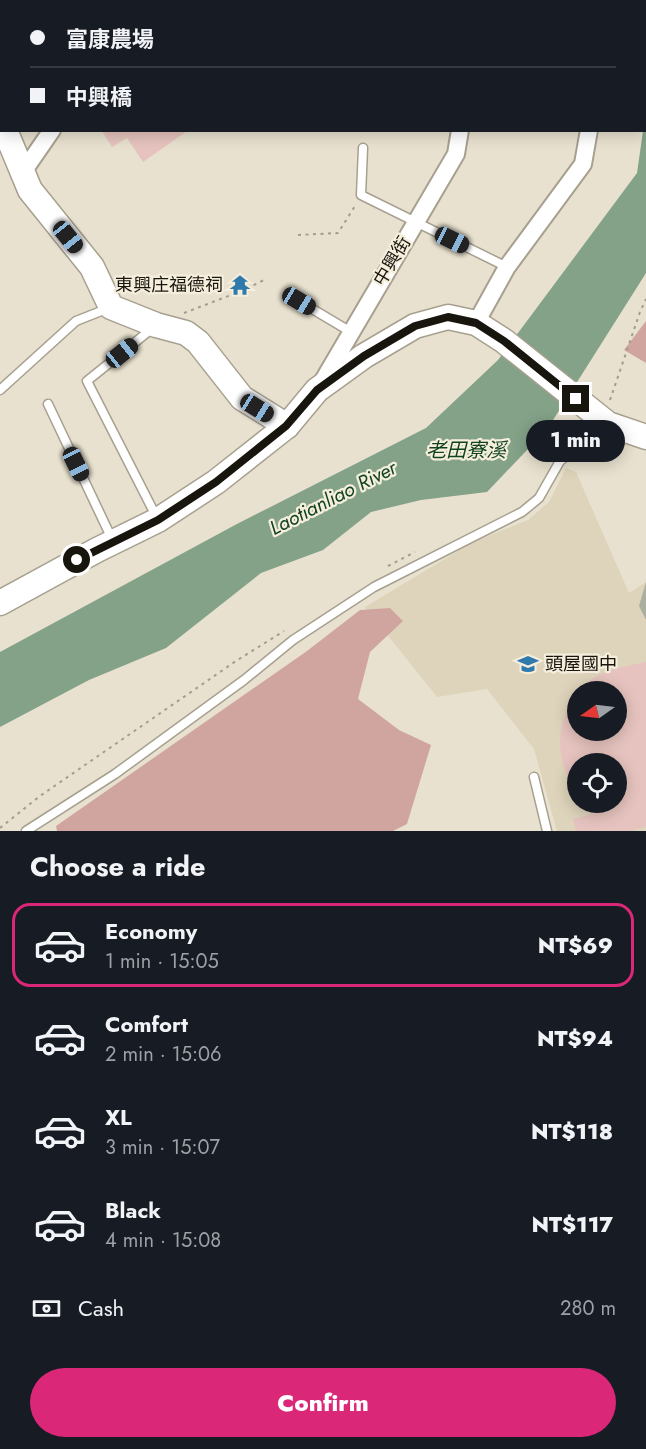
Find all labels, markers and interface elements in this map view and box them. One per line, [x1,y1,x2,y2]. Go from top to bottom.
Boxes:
text: 富康農場 [66,23,154,55]
text: 中興橋 [66,81,132,113]
car [50,217,86,257]
car [432,224,472,256]
street label: 中興街 [367,231,417,291]
place label: 東興庄福德祠 [115,272,223,298]
temple icon: 東興庄福德祠 [228,273,252,297]
car [279,284,319,318]
car [102,335,142,371]
route end [562,385,589,412]
car [237,391,277,425]
callout: 1 min [526,420,626,462]
text: 1 min [550,426,601,455]
water label: 老田寮溪 [426,436,509,465]
car [60,444,92,484]
water label: Laotianliao River [264,453,403,543]
route start [63,546,90,573]
place label: 頭屋國中 [545,651,617,677]
school or university icon: 頭屋國中 [516,652,540,676]
north arrow [567,681,627,741]
map controls [567,681,627,813]
button: locate [567,753,627,813]
text: Choose a ride [30,847,205,886]
text: Economy [105,915,197,947]
icon: car [33,918,87,972]
text: NT$69 [538,929,613,961]
text: 1 min · 15:05 [105,947,219,976]
text: Comfort [105,1008,188,1040]
icon: car [33,1011,87,1065]
text: NT$94 [537,1022,613,1054]
text: 2 min · 15:06 [105,1040,221,1069]
text: XL [105,1101,132,1133]
icon: car [33,1104,87,1158]
text: NT$118 [531,1115,613,1147]
text: 3 min · 15:07 [105,1133,220,1162]
text: Black [105,1194,161,1226]
icon: car [33,1197,87,1251]
text: NT$117 [532,1208,613,1240]
text: 4 min · 15:08 [105,1226,221,1255]
icon: cash [30,1292,63,1325]
text: Cash [78,1292,124,1324]
text: 280 m [560,1294,616,1323]
button: Confirm [30,1368,616,1437]

